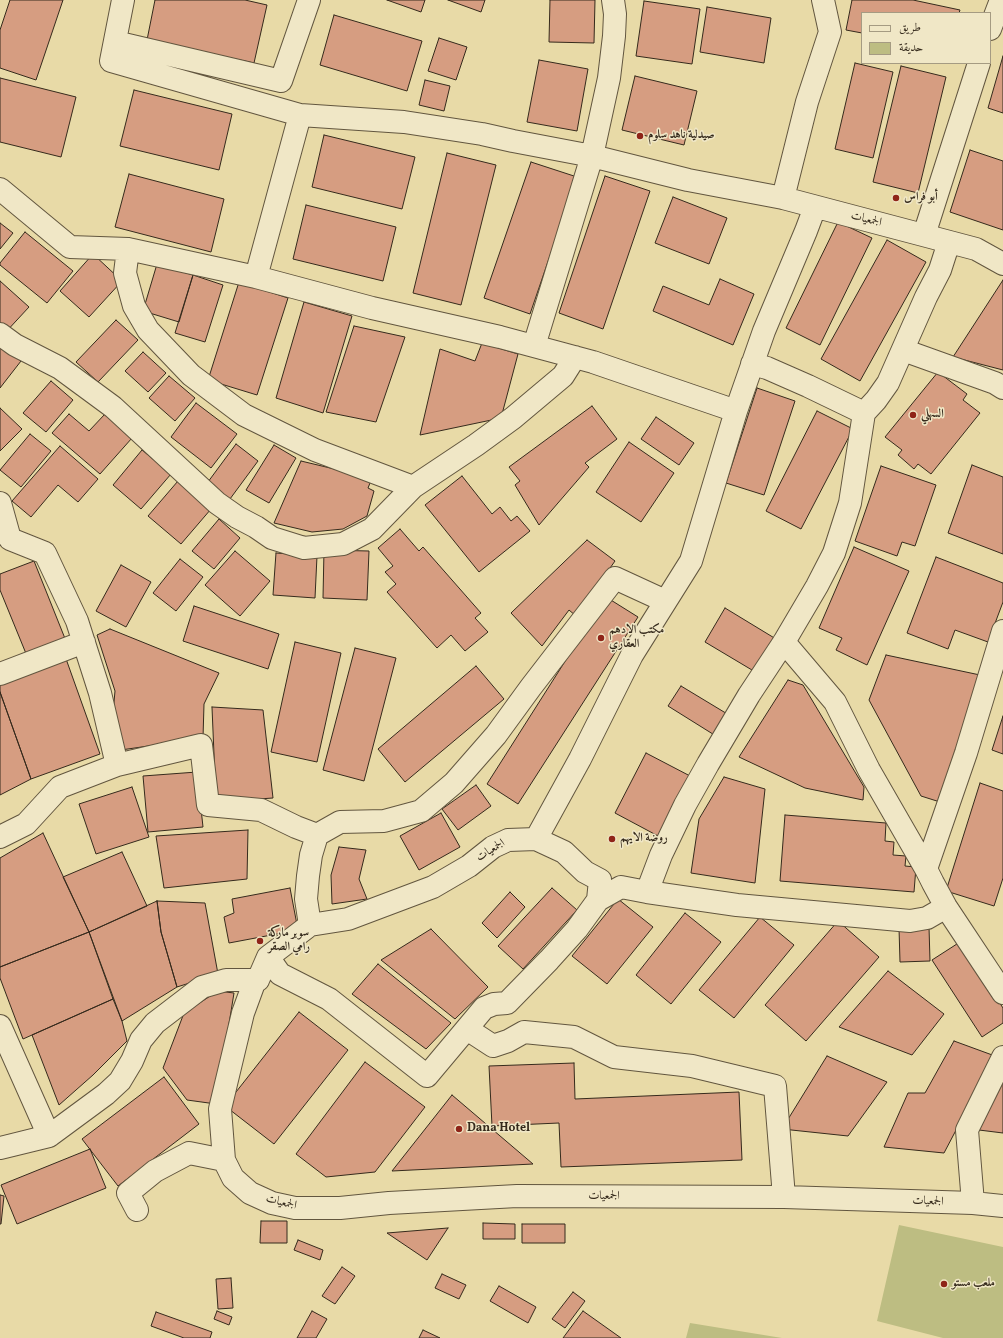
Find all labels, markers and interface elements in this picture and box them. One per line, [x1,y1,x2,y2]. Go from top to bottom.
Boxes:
legend [861,12,991,64]
text: طريق [899,20,921,36]
text: حديقة [899,40,923,56]
place label: صيدلية ناهد سلوم [648,129,715,143]
marker: صيدلية ناهد سلوم [635,131,645,141]
place label: أبو فراس [904,191,938,205]
marker: أبو فراس [891,193,901,203]
street label: الجمعيات [849,209,883,231]
place label: السهلي [921,408,944,422]
marker: السهلي [908,410,918,420]
place label: مكتب الادهم العقاري [609,624,664,652]
marker: مكتب الادهم العقاري [596,633,606,643]
place label: روضة الايهم [620,832,668,846]
marker: روضة الايهم [607,834,617,844]
street label: الجمعيات [474,837,508,865]
place label: سوبر ماركة رامي الصقر [268,927,310,955]
marker: سوبر ماركة رامي الصقر [255,936,265,946]
place label: Dana Hotel [467,1122,530,1136]
marker: Dana Hotel [454,1124,464,1134]
street label: الجمعيات [588,1190,620,1204]
street label: الجمعيات [264,1192,298,1214]
street label: الجمعيات [912,1194,944,1210]
place label: ملعب مستو [952,1277,995,1291]
marker: ملعب مستو [939,1279,949,1289]

